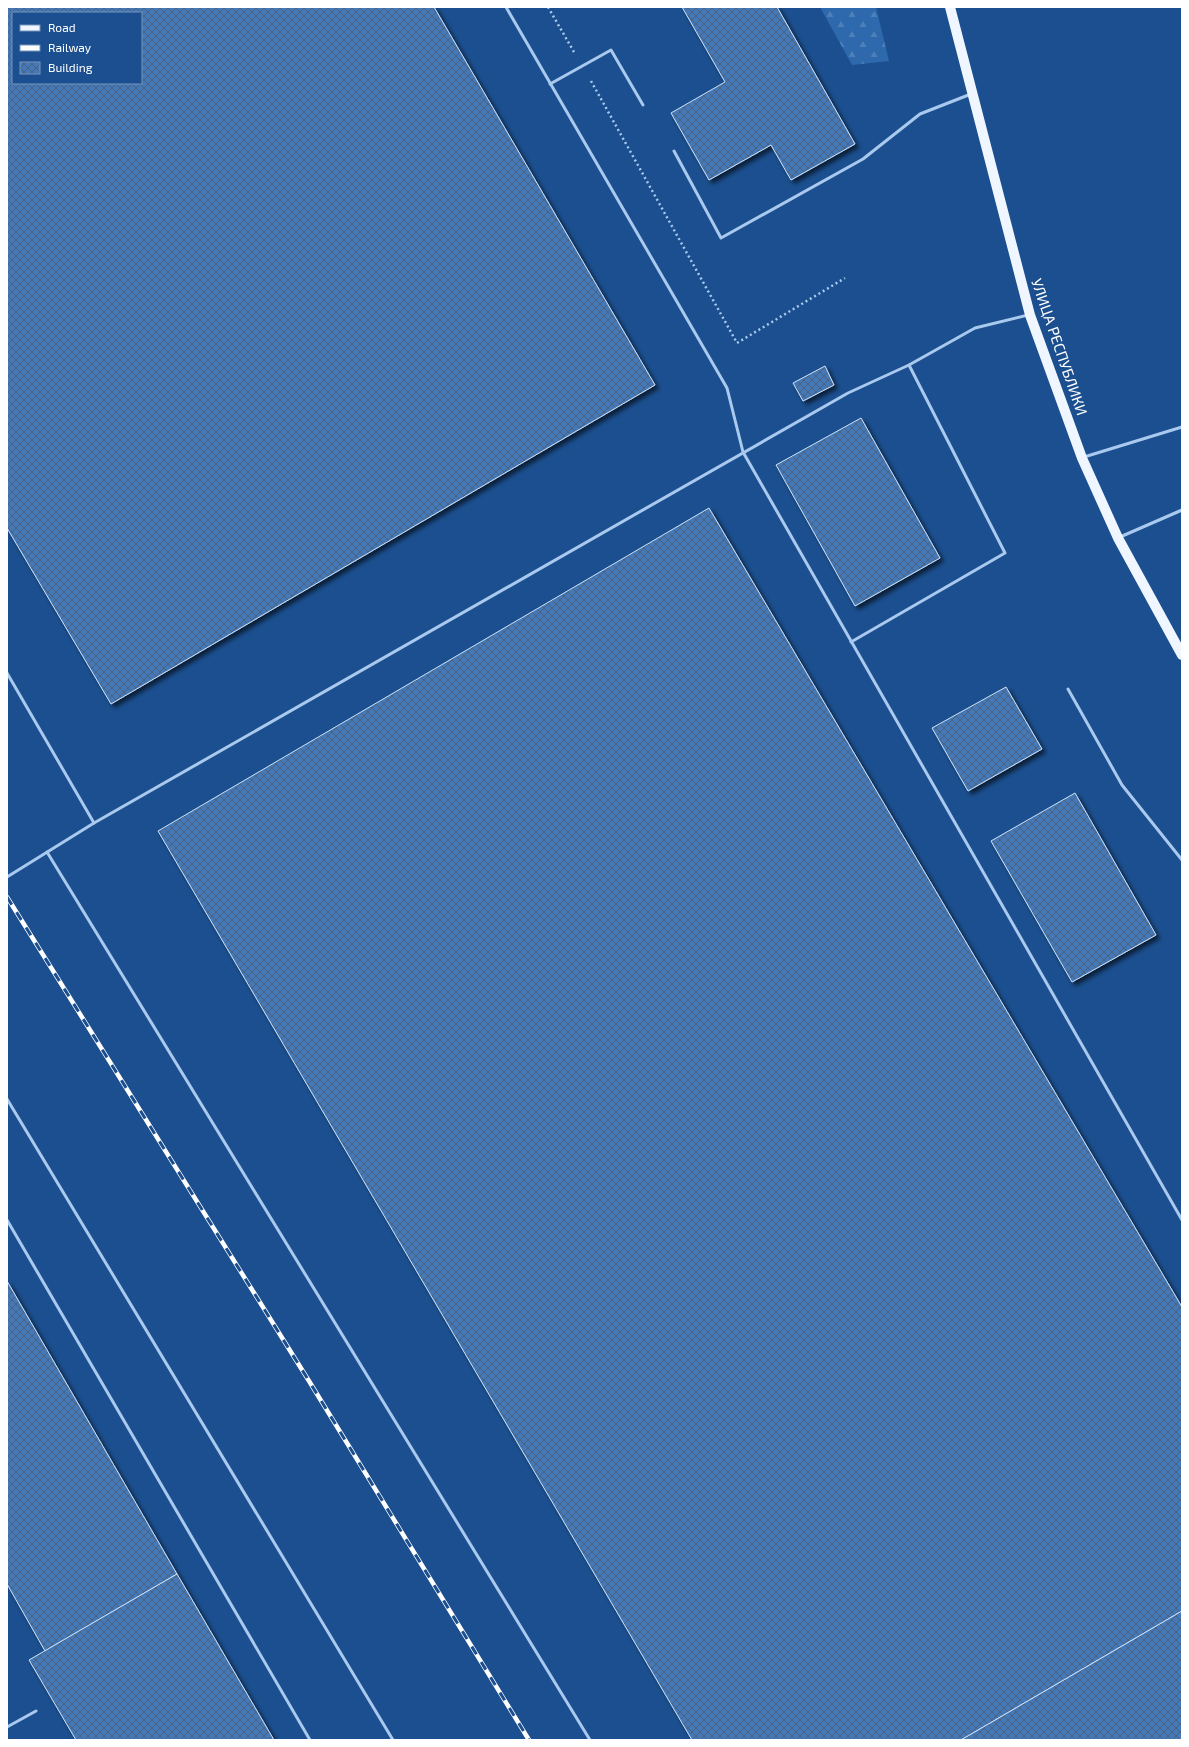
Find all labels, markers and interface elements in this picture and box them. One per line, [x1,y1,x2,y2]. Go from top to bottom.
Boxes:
legend [12,12,142,84]
text: Road [48,20,76,34]
text: Railway [48,40,92,54]
text: Building [48,60,93,74]
street label: УЛИЦА РЕСПУБЛИКИ [1028,276,1092,418]

